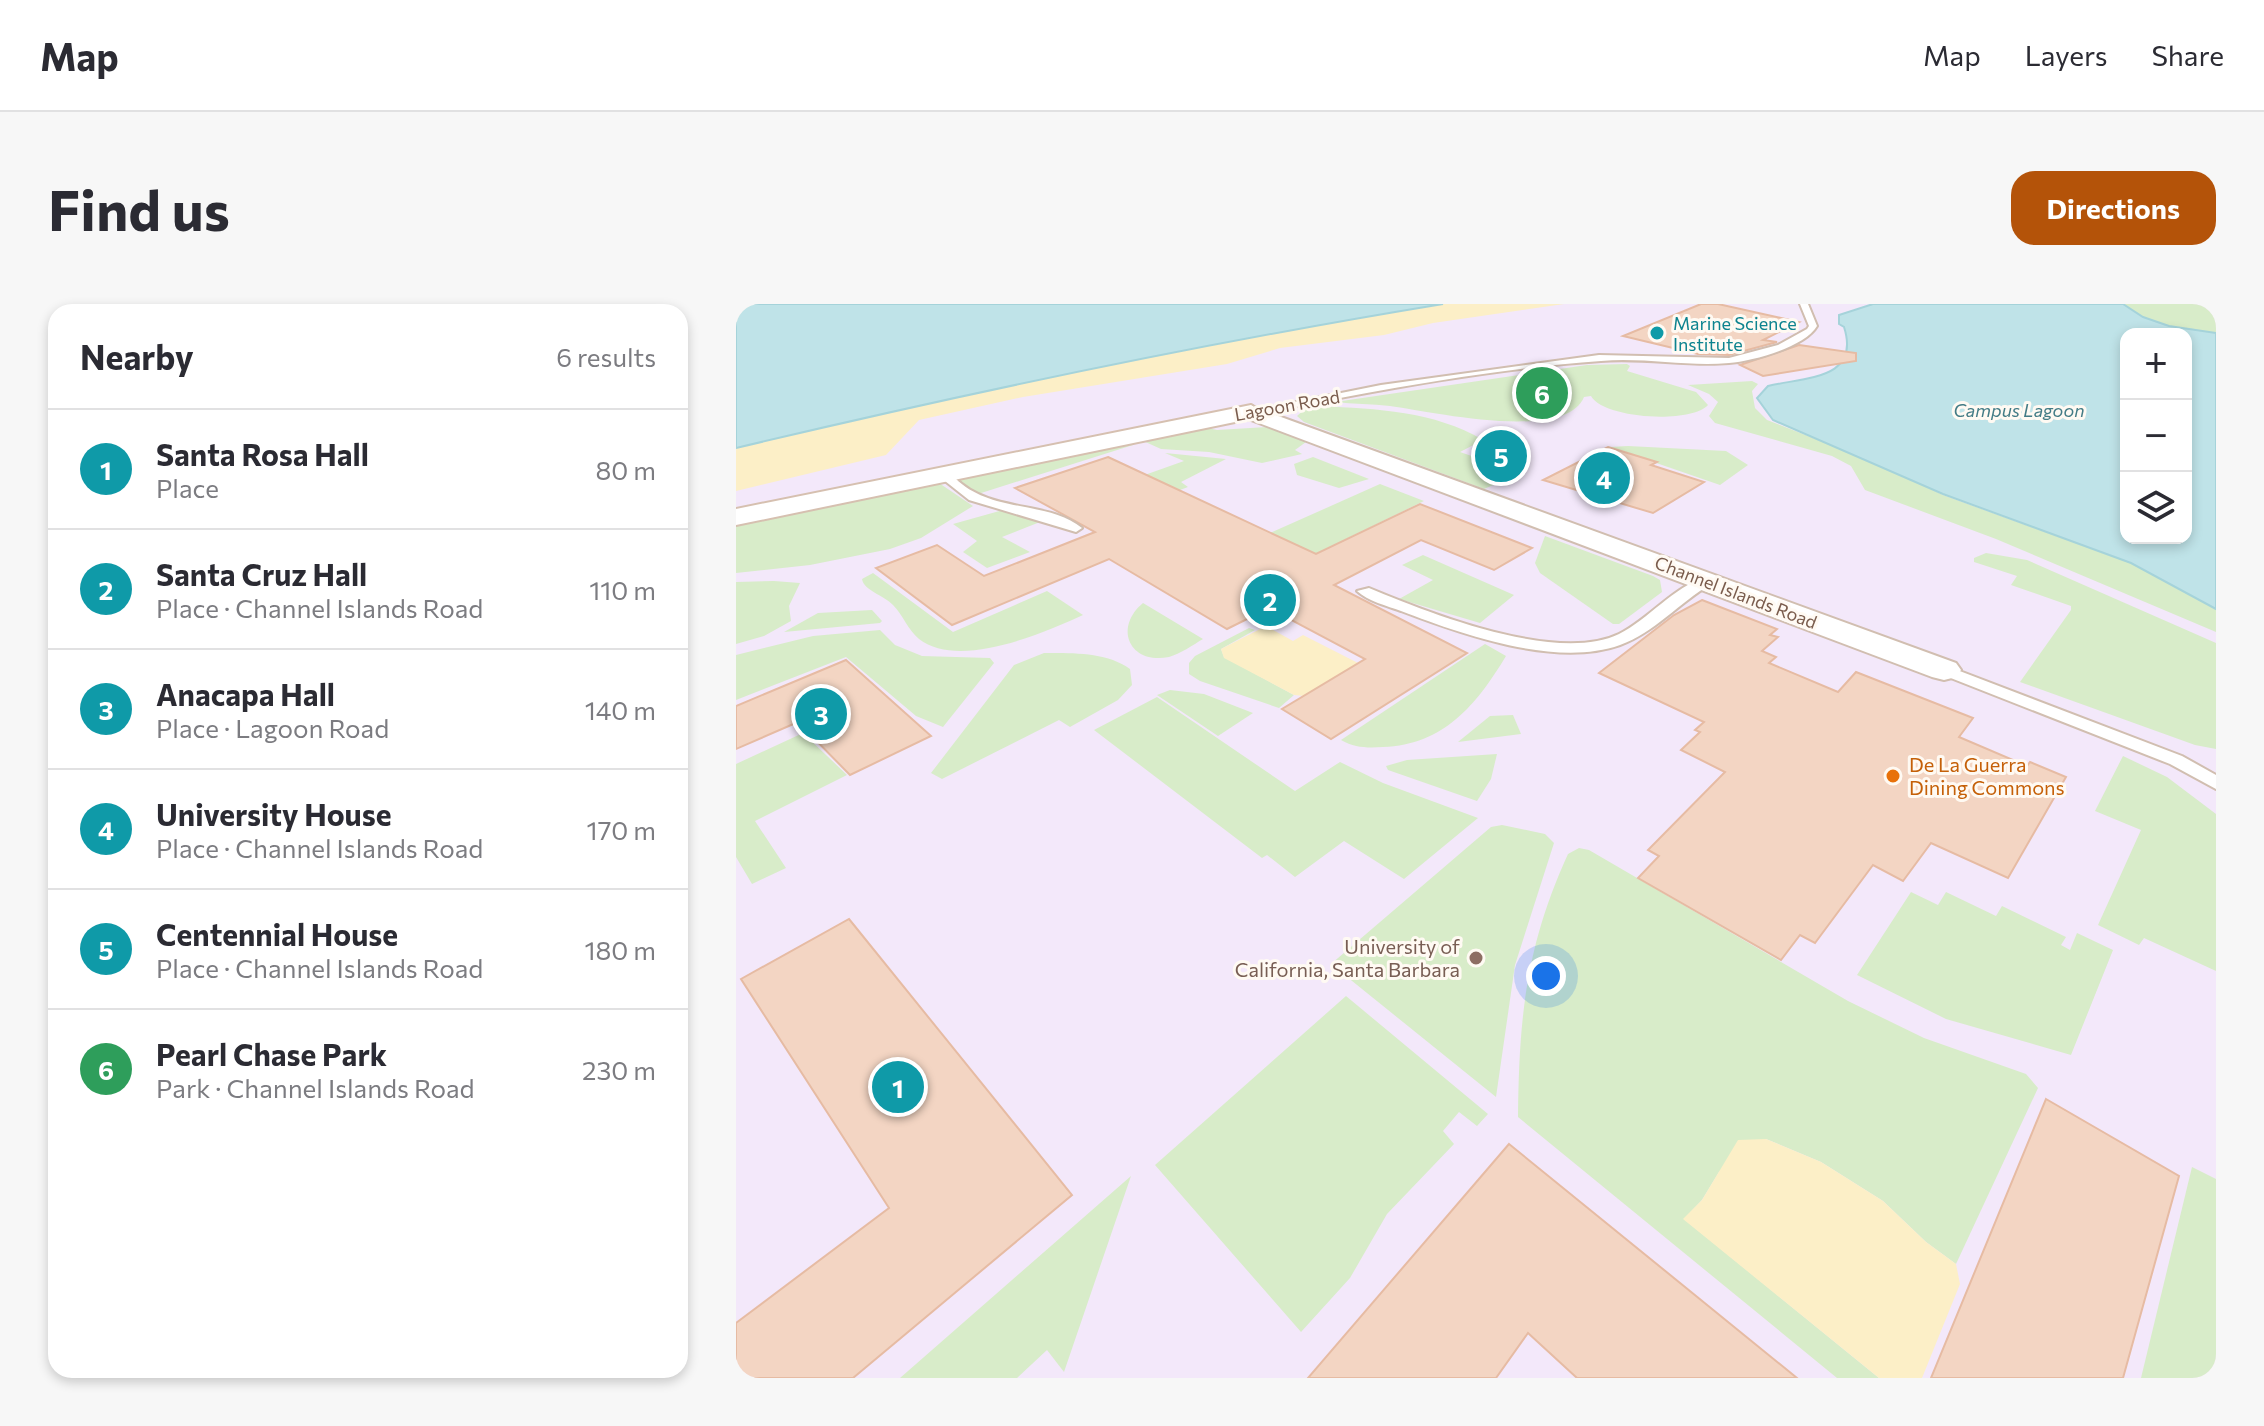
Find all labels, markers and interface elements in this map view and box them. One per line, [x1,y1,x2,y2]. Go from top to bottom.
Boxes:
text: Map [40,32,119,79]
text: Map [1923,38,1981,72]
text: Layers [2025,38,2107,72]
text: Share [2151,38,2224,72]
button: Directions [2011,171,2216,245]
text: Find us [48,174,230,243]
place label: Marine Science Institute [1673,312,1797,355]
marker: Marine Science Institute [1648,324,1666,342]
map controls [2120,328,2192,544]
button: + [2120,328,2192,400]
text: Nearby [80,335,194,377]
text: 6 results [556,341,656,372]
pin: 6 [1516,363,1568,423]
street label: Lagoon Road [1233,385,1341,425]
water label: Campus Lagoon [1954,399,2084,421]
button: − [2120,400,2192,472]
pin: 5 [1475,426,1527,486]
text: Santa Rosa Hall [156,435,369,472]
pin: 4 [1578,448,1630,508]
text: 1 [100,454,112,485]
text: 80 m [596,454,656,485]
text: Place [156,472,219,503]
button: layers [2120,472,2192,544]
street label: Channel Islands Road [1652,551,1820,633]
text: Santa Cruz Hall [156,555,367,592]
pin: 2 [1244,570,1296,630]
text: 2 [99,574,113,605]
text: 110 m [589,574,656,605]
text: Place · Channel Islands Road [156,592,483,623]
text: Anacapa Hall [156,675,335,712]
pin: 3 [795,684,847,744]
text: 3 [98,694,114,725]
text: 140 m [585,694,656,725]
text: Place · Lagoon Road [156,712,389,743]
place label: De La Guerra Dining Commons [1909,752,2065,799]
marker: De La Guerra Dining Commons [1884,767,1902,785]
text: University House [156,795,392,832]
text: 4 [98,814,114,845]
text: 170 m [587,814,656,845]
text: Place · Channel Islands Road [156,832,483,863]
text: Centennial House [156,915,398,952]
text: 5 [98,934,114,965]
text: 180 m [584,934,656,965]
place label: University of California, Santa Barbara [1235,934,1460,981]
marker: University of California, Santa Barbara [1467,949,1485,967]
text: Place · Channel Islands Road [156,952,483,983]
your location [1526,956,1566,996]
text: Pearl Chase Park [156,1035,387,1072]
text: 6 [98,1054,114,1085]
text: 230 m [582,1054,656,1085]
pin: 1 [872,1057,924,1117]
text: Park · Channel Islands Road [156,1072,475,1103]

